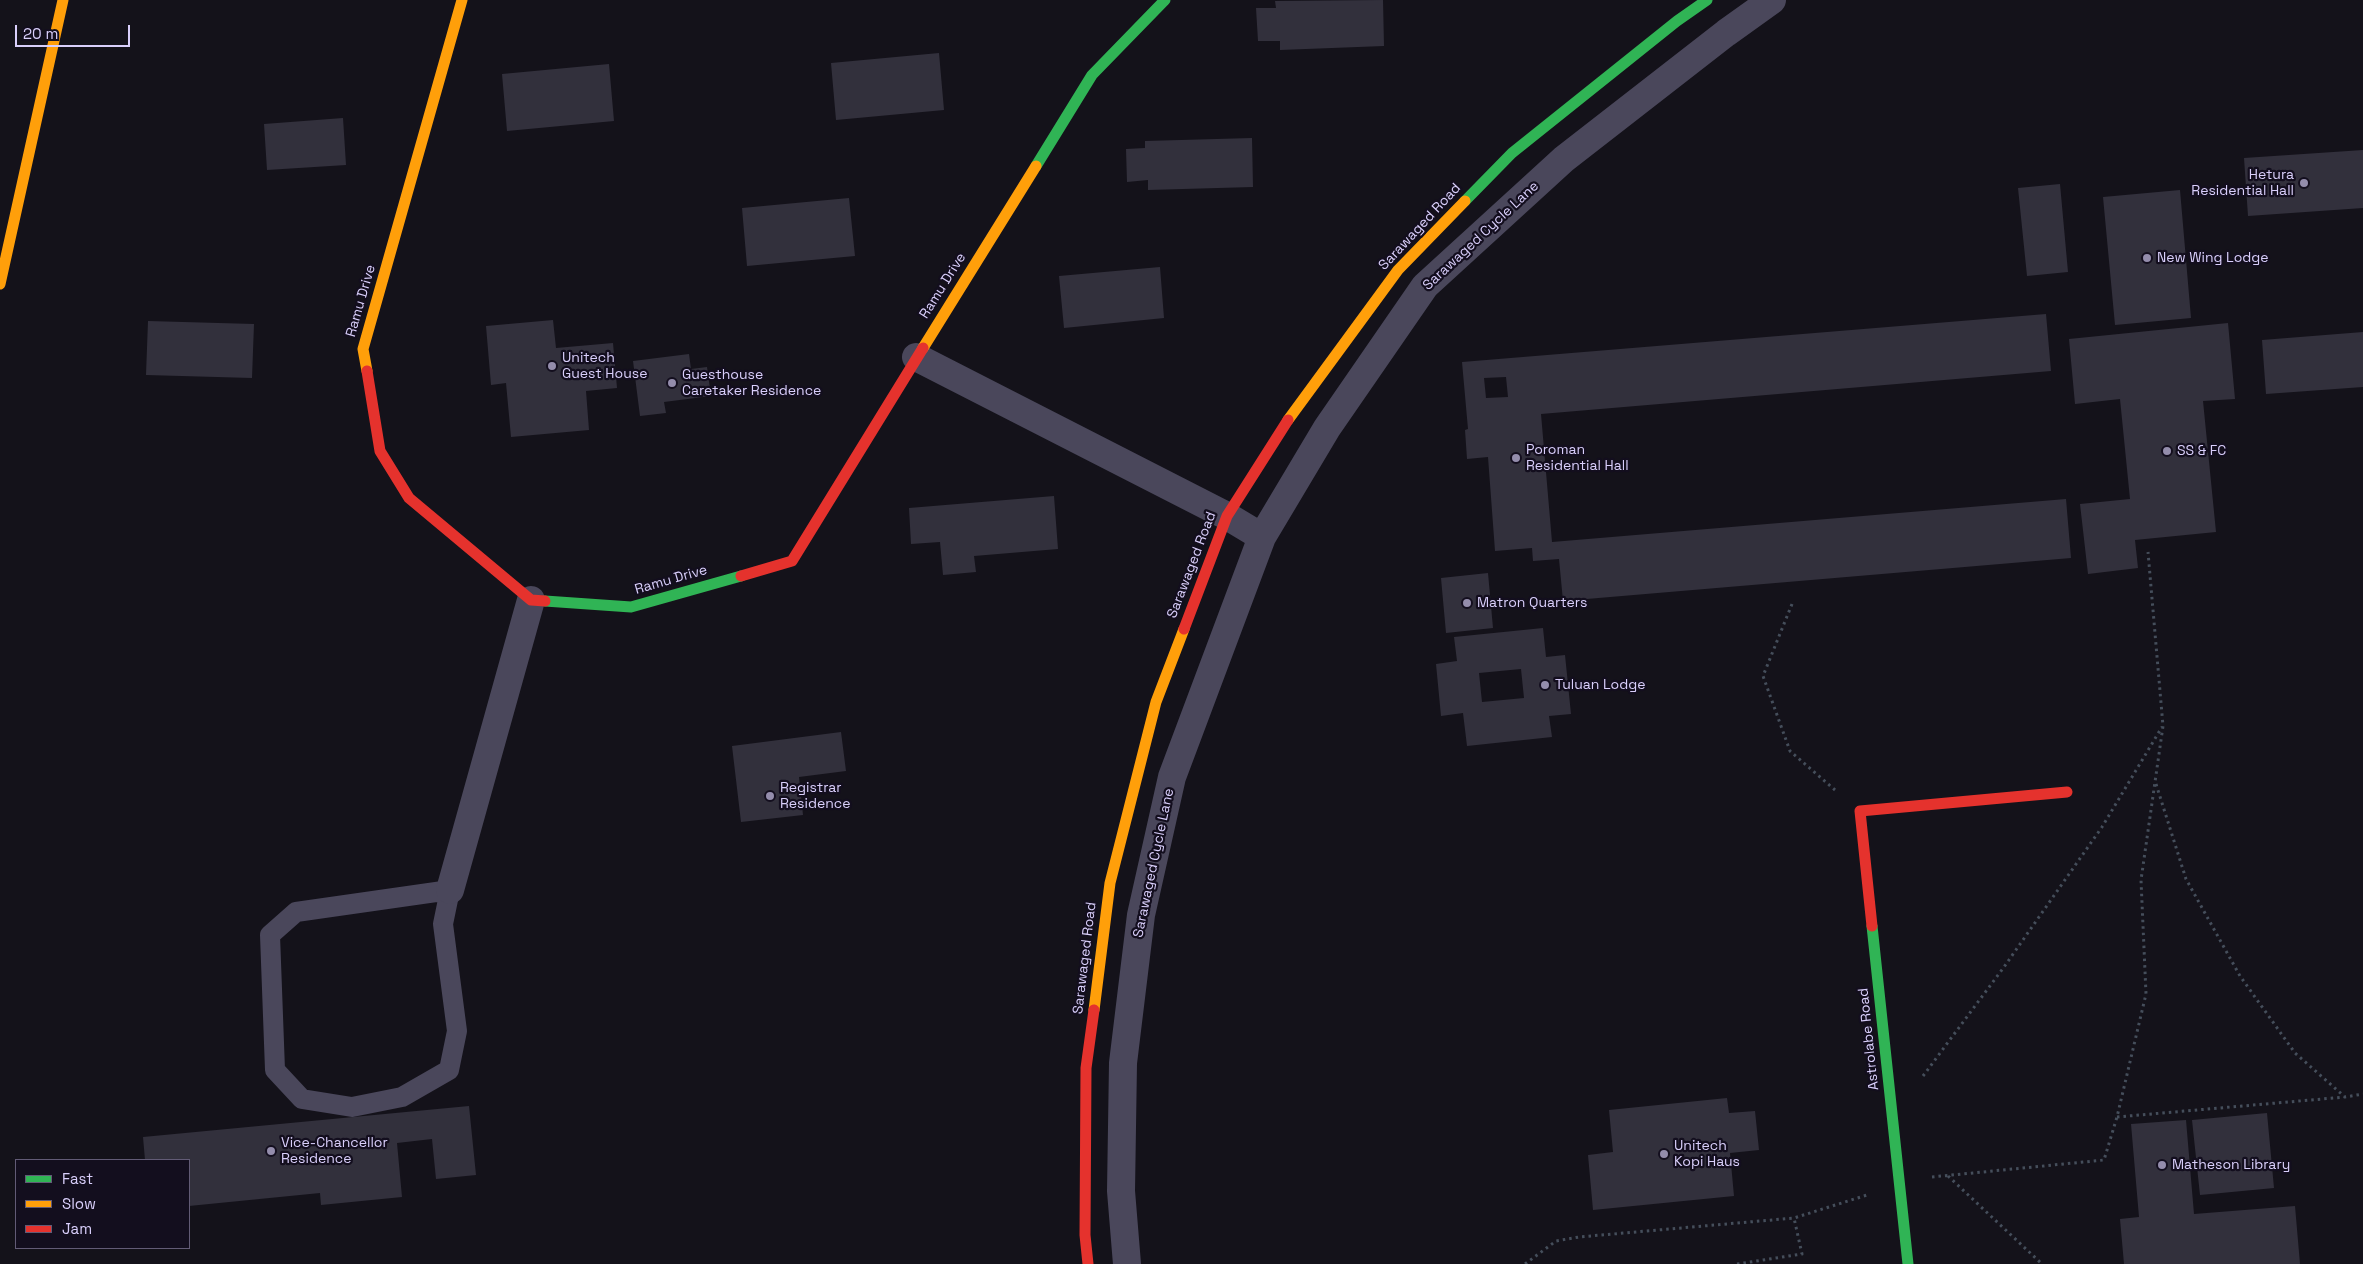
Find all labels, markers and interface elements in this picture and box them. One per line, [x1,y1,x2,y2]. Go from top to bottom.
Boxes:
scale bar [18,15,132,47]
text: 20 m [23,24,58,43]
place label: Hetura Residential Hall [2191,167,2294,200]
marker: Hetura Residential Hall [2298,177,2310,189]
street label: Sarawaged Cycle Lane [1420,178,1542,294]
street label: Sarawaged Road [1375,180,1465,274]
street label: Ramu Drive [916,250,970,322]
place label: New Wing Lodge [2157,250,2269,266]
marker: New Wing Lodge [2141,252,2153,264]
street label: Ramu Drive [343,263,379,339]
place label: Unitech Guest House [562,350,647,382]
marker: Unitech Guest House [546,360,558,372]
place label: Guesthouse Caretaker Residence [682,367,821,400]
marker: Guesthouse Caretaker Residence [666,377,678,389]
place label: Poroman Residential Hall [1526,442,1629,474]
place label: SS & FC [2177,443,2226,459]
marker: SS & FC [2161,445,2173,457]
marker: Poroman Residential Hall [1510,452,1522,464]
street label: Sarawaged Road [1164,509,1220,621]
street label: Ramu Drive [633,562,709,598]
place label: Matron Quarters [1477,595,1587,611]
marker: Matron Quarters [1461,597,1473,609]
place label: Tuluan Lodge [1555,677,1645,693]
marker: Tuluan Lodge [1539,679,1551,691]
place label: Registrar Residence [780,780,850,812]
street label: Sarawaged Cycle Lane [1130,787,1178,939]
marker: Registrar Residence [764,790,776,802]
street label: Sarawaged Road [1070,901,1100,1015]
street label: Astrolabe Road [1855,987,1883,1091]
place label: Vice-Chancellor Residence [281,1135,388,1168]
place label: Unitech Kopi Haus [1674,1138,1740,1170]
marker: Vice-Chancellor Residence [265,1145,277,1157]
marker: Unitech Kopi Haus [1658,1148,1670,1160]
place label: Matheson Library [2172,1157,2290,1173]
legend [15,1159,190,1249]
marker: Matheson Library [2156,1159,2168,1171]
text: Fast [62,1169,93,1188]
text: Slow [62,1194,96,1213]
text: Jam [62,1219,92,1238]

